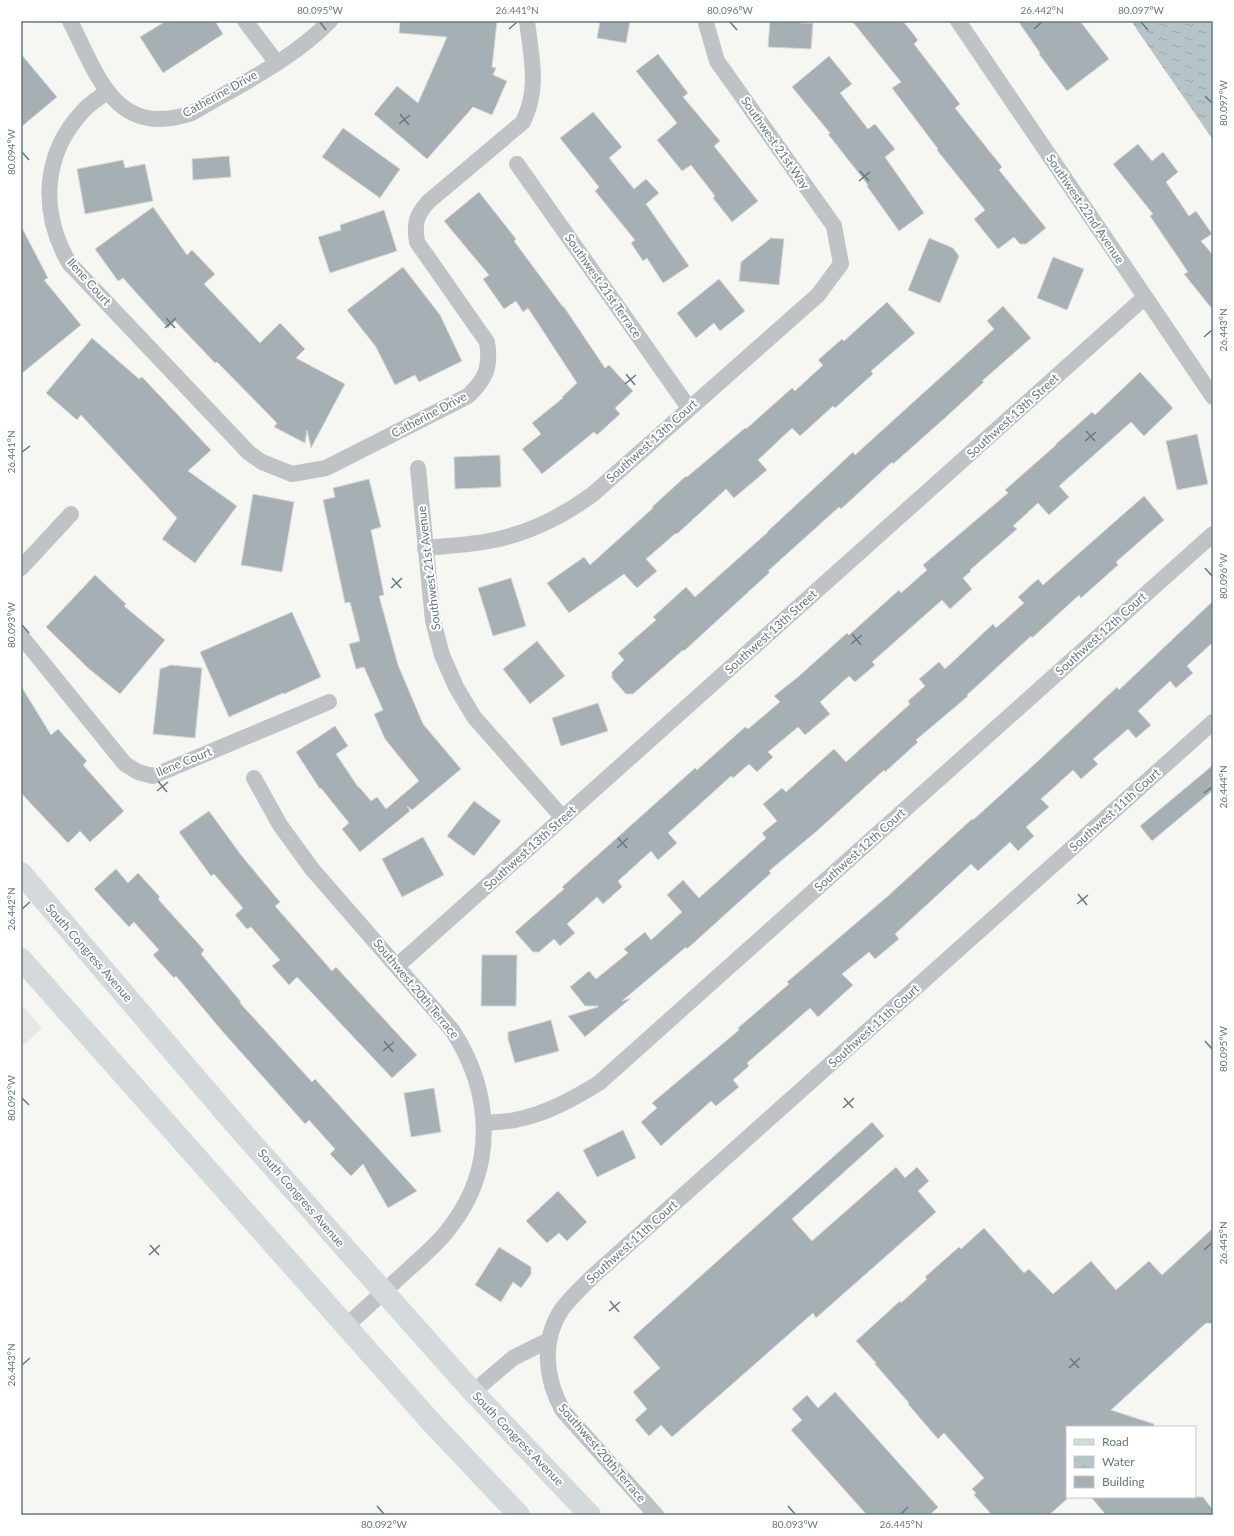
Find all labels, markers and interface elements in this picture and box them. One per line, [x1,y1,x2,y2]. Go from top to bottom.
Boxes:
text: 80.095°W [297,4,344,16]
text: 26.441°N [495,4,539,16]
text: 80.096°W [707,4,754,16]
text: 26.442°N [1020,4,1064,16]
text: 80.097°W [1118,4,1165,16]
street label: Catherine Drive [180,67,260,120]
text: 80.097°W [1217,79,1229,126]
street label: Southwest 21st Way [738,94,813,192]
text: 80.094°W [5,128,17,175]
street label: Southwest 22nd Avenue [1043,151,1128,266]
street label: Southwest 21st Terrace [562,231,645,341]
street label: Ilene Court [64,255,115,309]
text: 26.443°N [1217,308,1229,352]
street label: Southwest 13th Street [964,370,1062,461]
street label: Catherine Drive [389,388,469,441]
street label: Southwest 13th Court [603,395,701,485]
text: 26.441°N [5,430,17,474]
street label: Southwest 21st Avenue [413,505,444,631]
text: 80.096°W [1217,552,1229,599]
street label: Southwest 13th Street [722,586,820,677]
street label: Southwest 12th Court [1052,588,1150,678]
text: 80.093°W [5,601,17,648]
street label: Ilene Court [154,743,214,779]
street label: Southwest 11th Court [1066,764,1164,854]
text: 26.444°N [1217,765,1229,809]
street label: Southwest 13th Street [481,802,579,893]
street label: Southwest 12th Court [811,804,909,894]
text: 26.442°N [5,887,17,931]
street label: South Congress Avenue [43,901,136,1005]
street label: Southwest 20th Terrace [370,936,462,1042]
street label: Southwest 11th Court [825,980,923,1070]
text: 80.095°W [1217,1025,1229,1072]
text: 80.092°W [5,1074,17,1121]
street label: South Congress Avenue [255,1146,348,1250]
street label: Southwest 11th Court [583,1196,681,1286]
text: 26.445°N [1217,1221,1229,1265]
text: 26.443°N [5,1343,17,1387]
street label: South Congress Avenue [470,1389,567,1489]
street label: Southwest 20th Terrace [556,1400,649,1505]
legend [1066,1426,1196,1498]
text: Road [1102,1434,1129,1449]
text: Water [1102,1454,1135,1469]
text: Building [1102,1474,1145,1489]
text: 80.092°W [361,1518,408,1530]
text: 80.093°W [772,1518,819,1530]
text: 26.445°N [879,1518,923,1530]

